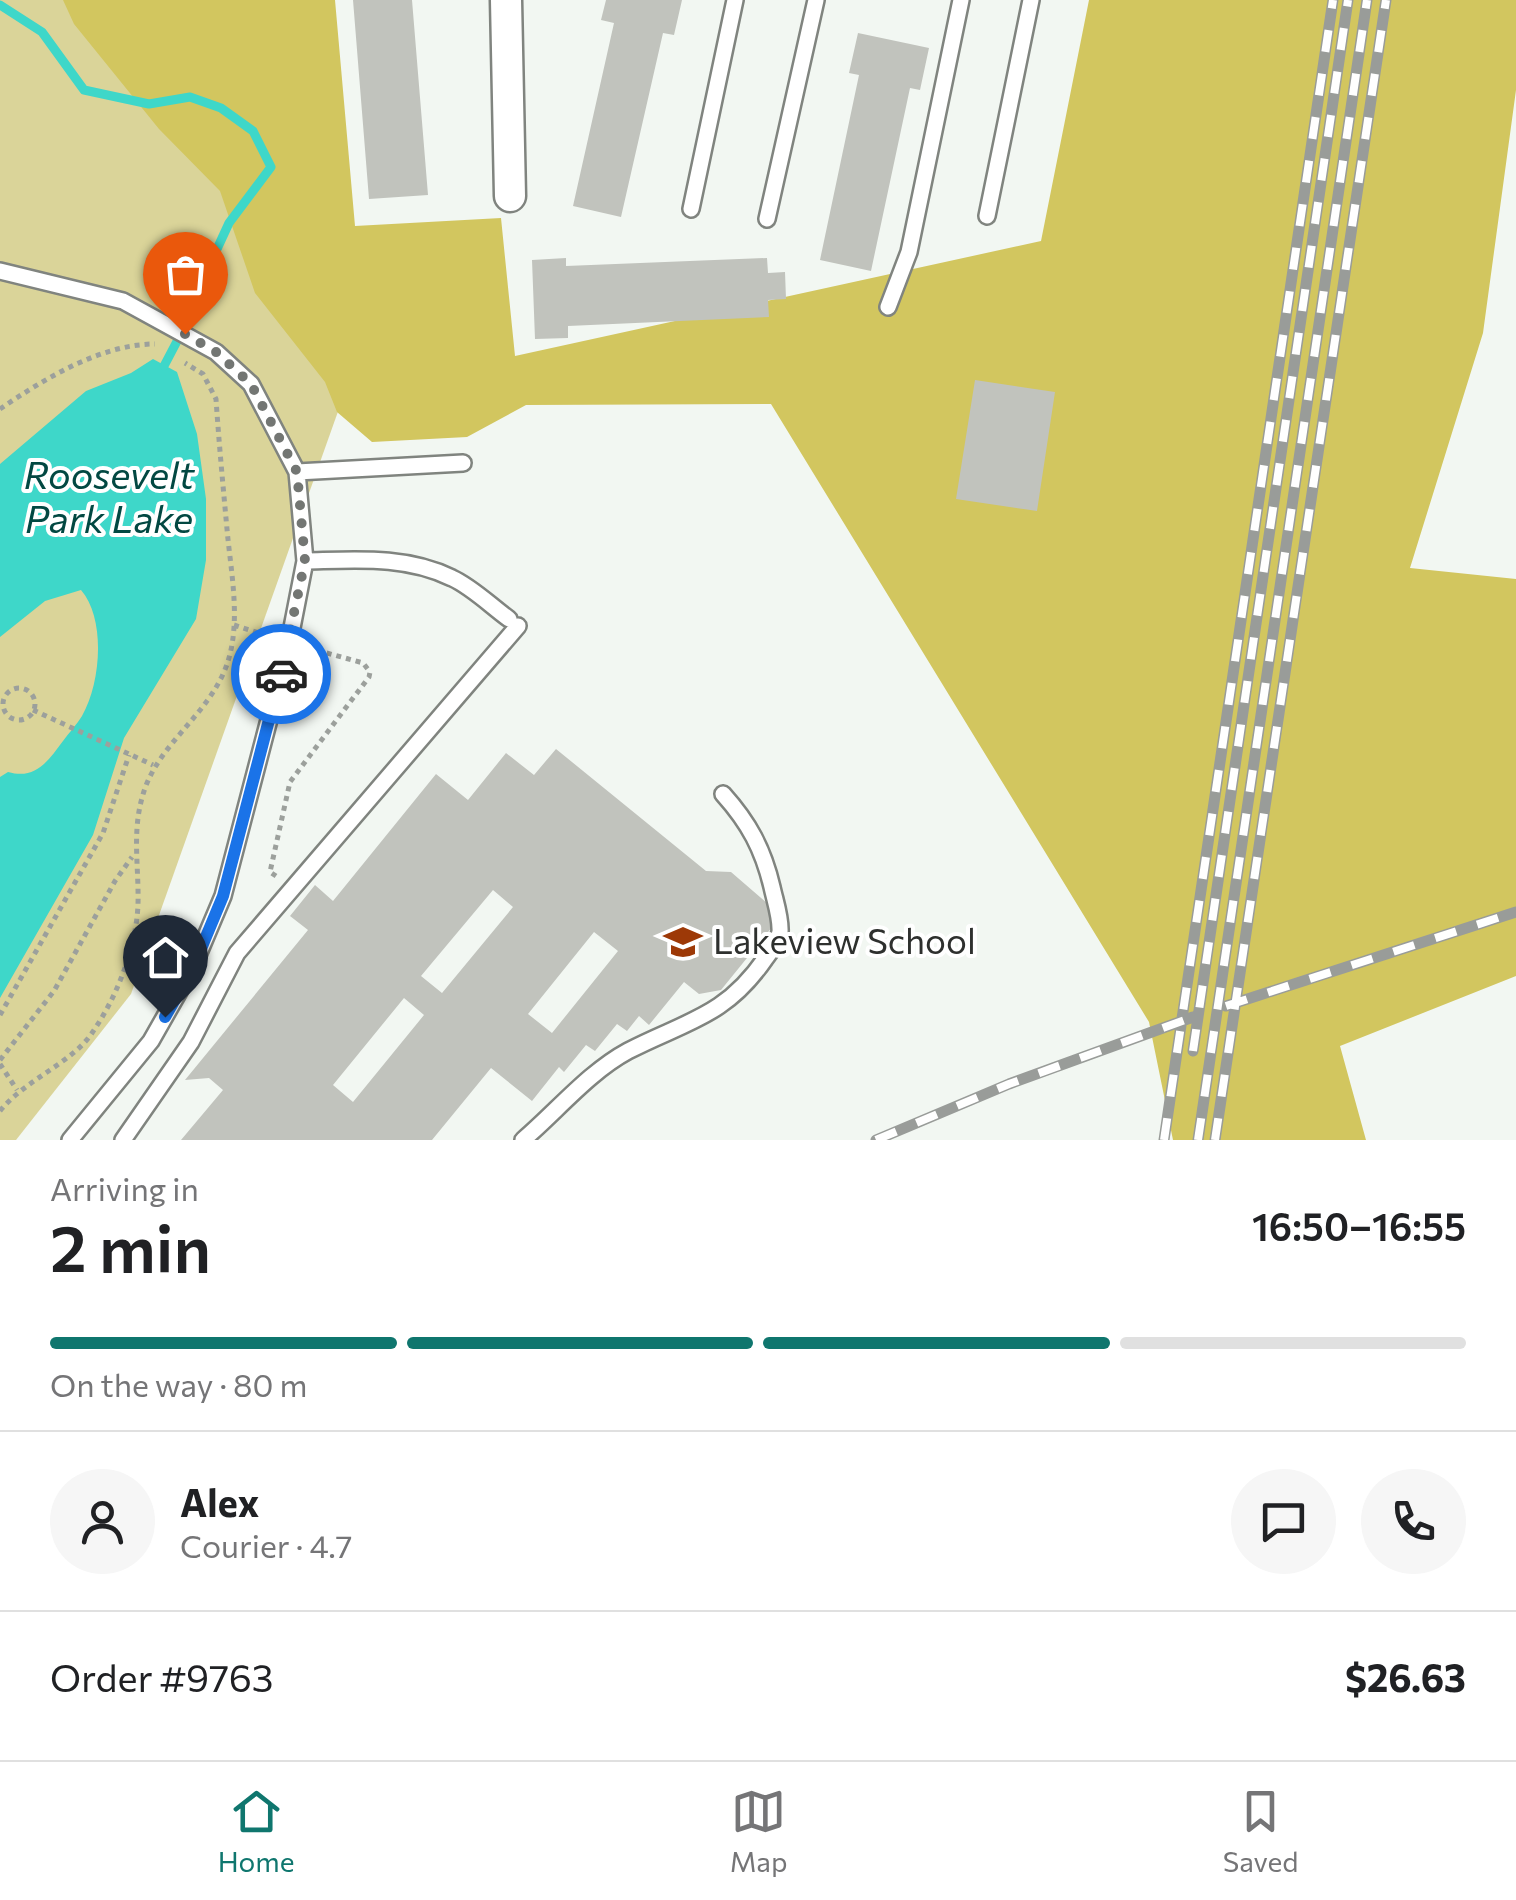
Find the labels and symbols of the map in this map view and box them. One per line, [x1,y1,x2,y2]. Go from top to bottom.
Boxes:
pin [143,232,228,335]
water label: Roosevelt Park Lake [24,450,196,541]
courier [231,624,331,724]
pin [123,915,208,1018]
place label: Lakeview School [713,918,976,961]
school or university icon: Lakeview School [662,921,704,963]

